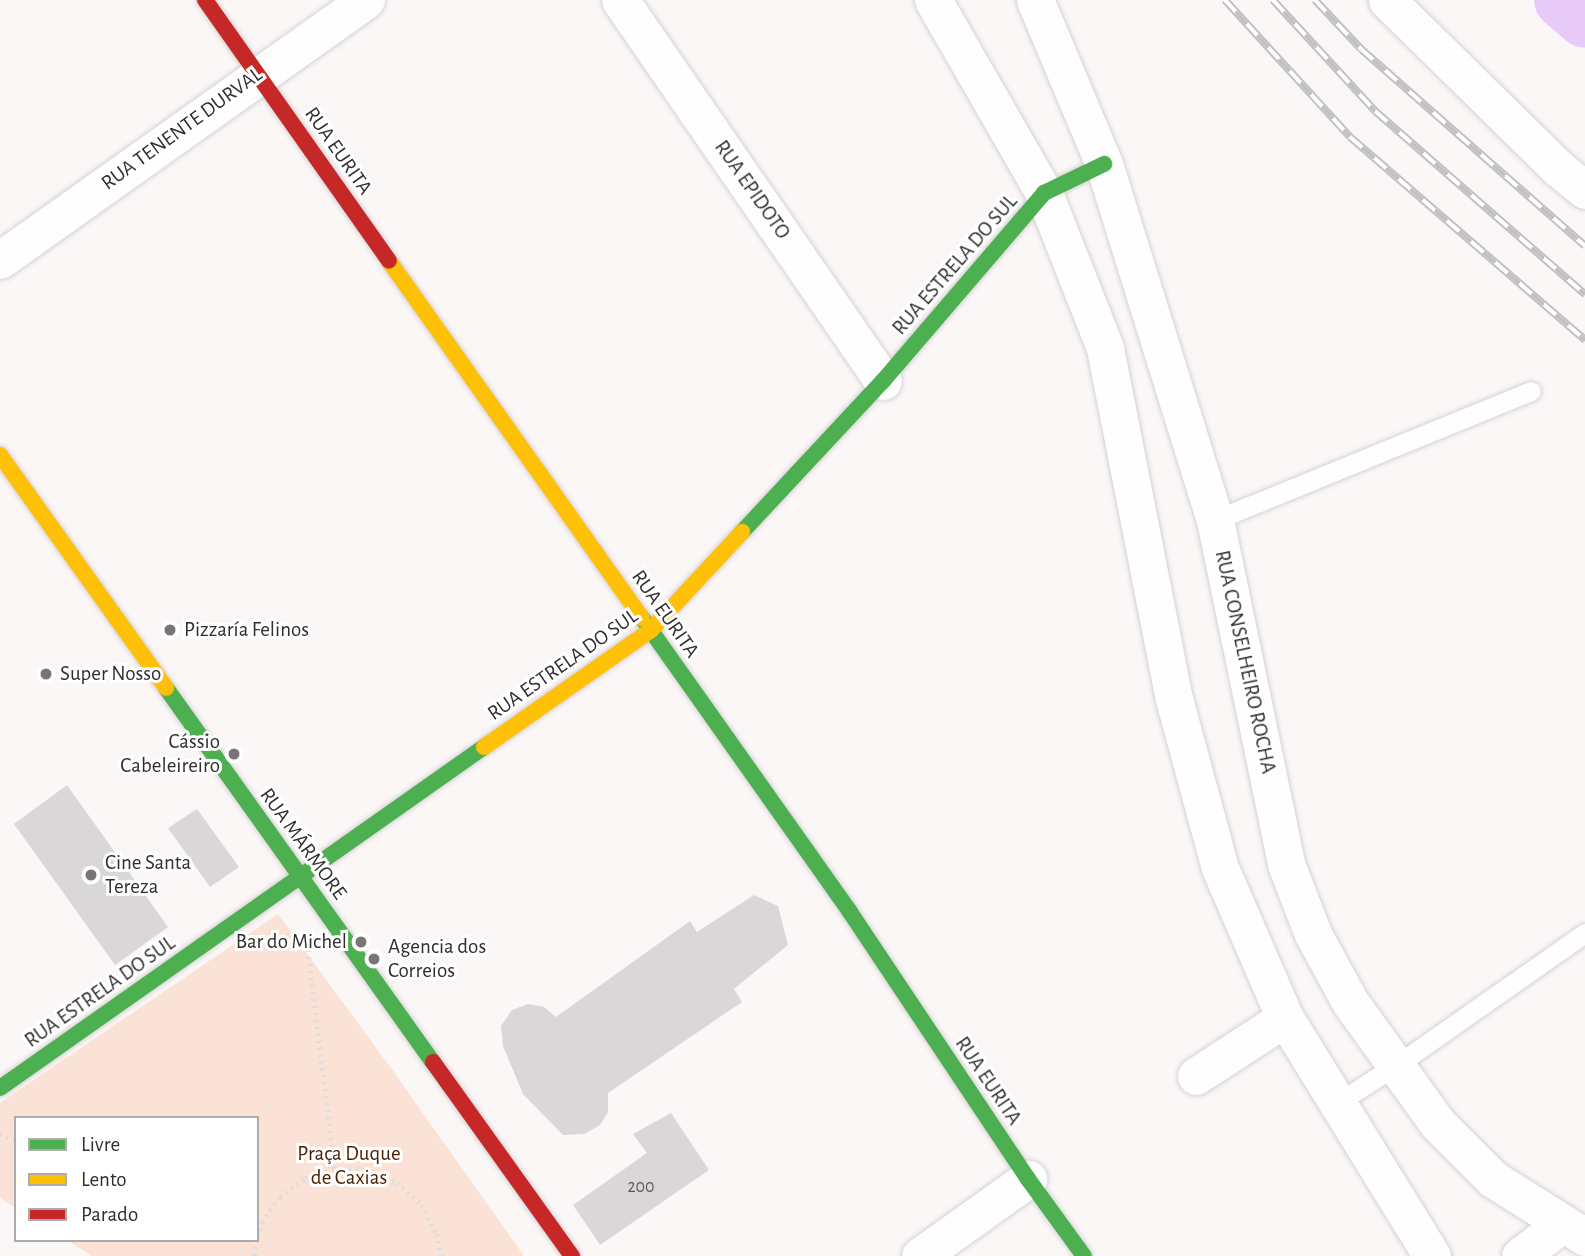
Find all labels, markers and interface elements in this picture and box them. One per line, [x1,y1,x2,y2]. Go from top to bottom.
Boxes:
street label: RUA TENENTE DURVAL [97,62,267,196]
street label: RUA EURITA [299,102,377,200]
street label: RUA EPIDOTO [709,136,795,244]
street label: RUA ESTRELA DO SUL [887,190,1023,340]
street label: RUA CONSELHEIRO ROCHA [1209,548,1281,776]
street label: RUA EURITA [626,565,704,663]
street label: RUA ESTRELA DO SUL [483,604,643,726]
place label: Pizzaría Felinos [184,617,309,643]
marker: Pizzaría Felinos [162,622,178,638]
place label: Super Nosso [60,661,161,687]
marker: Super Nosso [38,666,54,682]
place label: Cássio Cabeleireiro [120,729,220,779]
marker: Cássio Cabeleireiro [226,746,242,762]
street label: RUA MÁRMORE [254,783,352,905]
place label: Cine Santa Tereza [105,850,191,900]
marker: Cine Santa Tereza [83,867,99,883]
place label: Bar do Michel [236,929,347,955]
street label: RUA ESTRELA DO SUL [20,931,180,1053]
marker: Bar do Michel [353,934,369,950]
place label: Agencia dos Correios [388,934,486,984]
marker: Agencia dos Correios [366,951,382,967]
street label: RUA EURITA [949,1032,1027,1130]
legend [14,1116,259,1242]
text: Livre [81,1134,120,1155]
park label: Praça Duque de Caxias [297,1141,401,1191]
text: Lento [81,1169,127,1190]
house number: 200 [627,1176,655,1198]
text: Parado [81,1204,138,1225]

